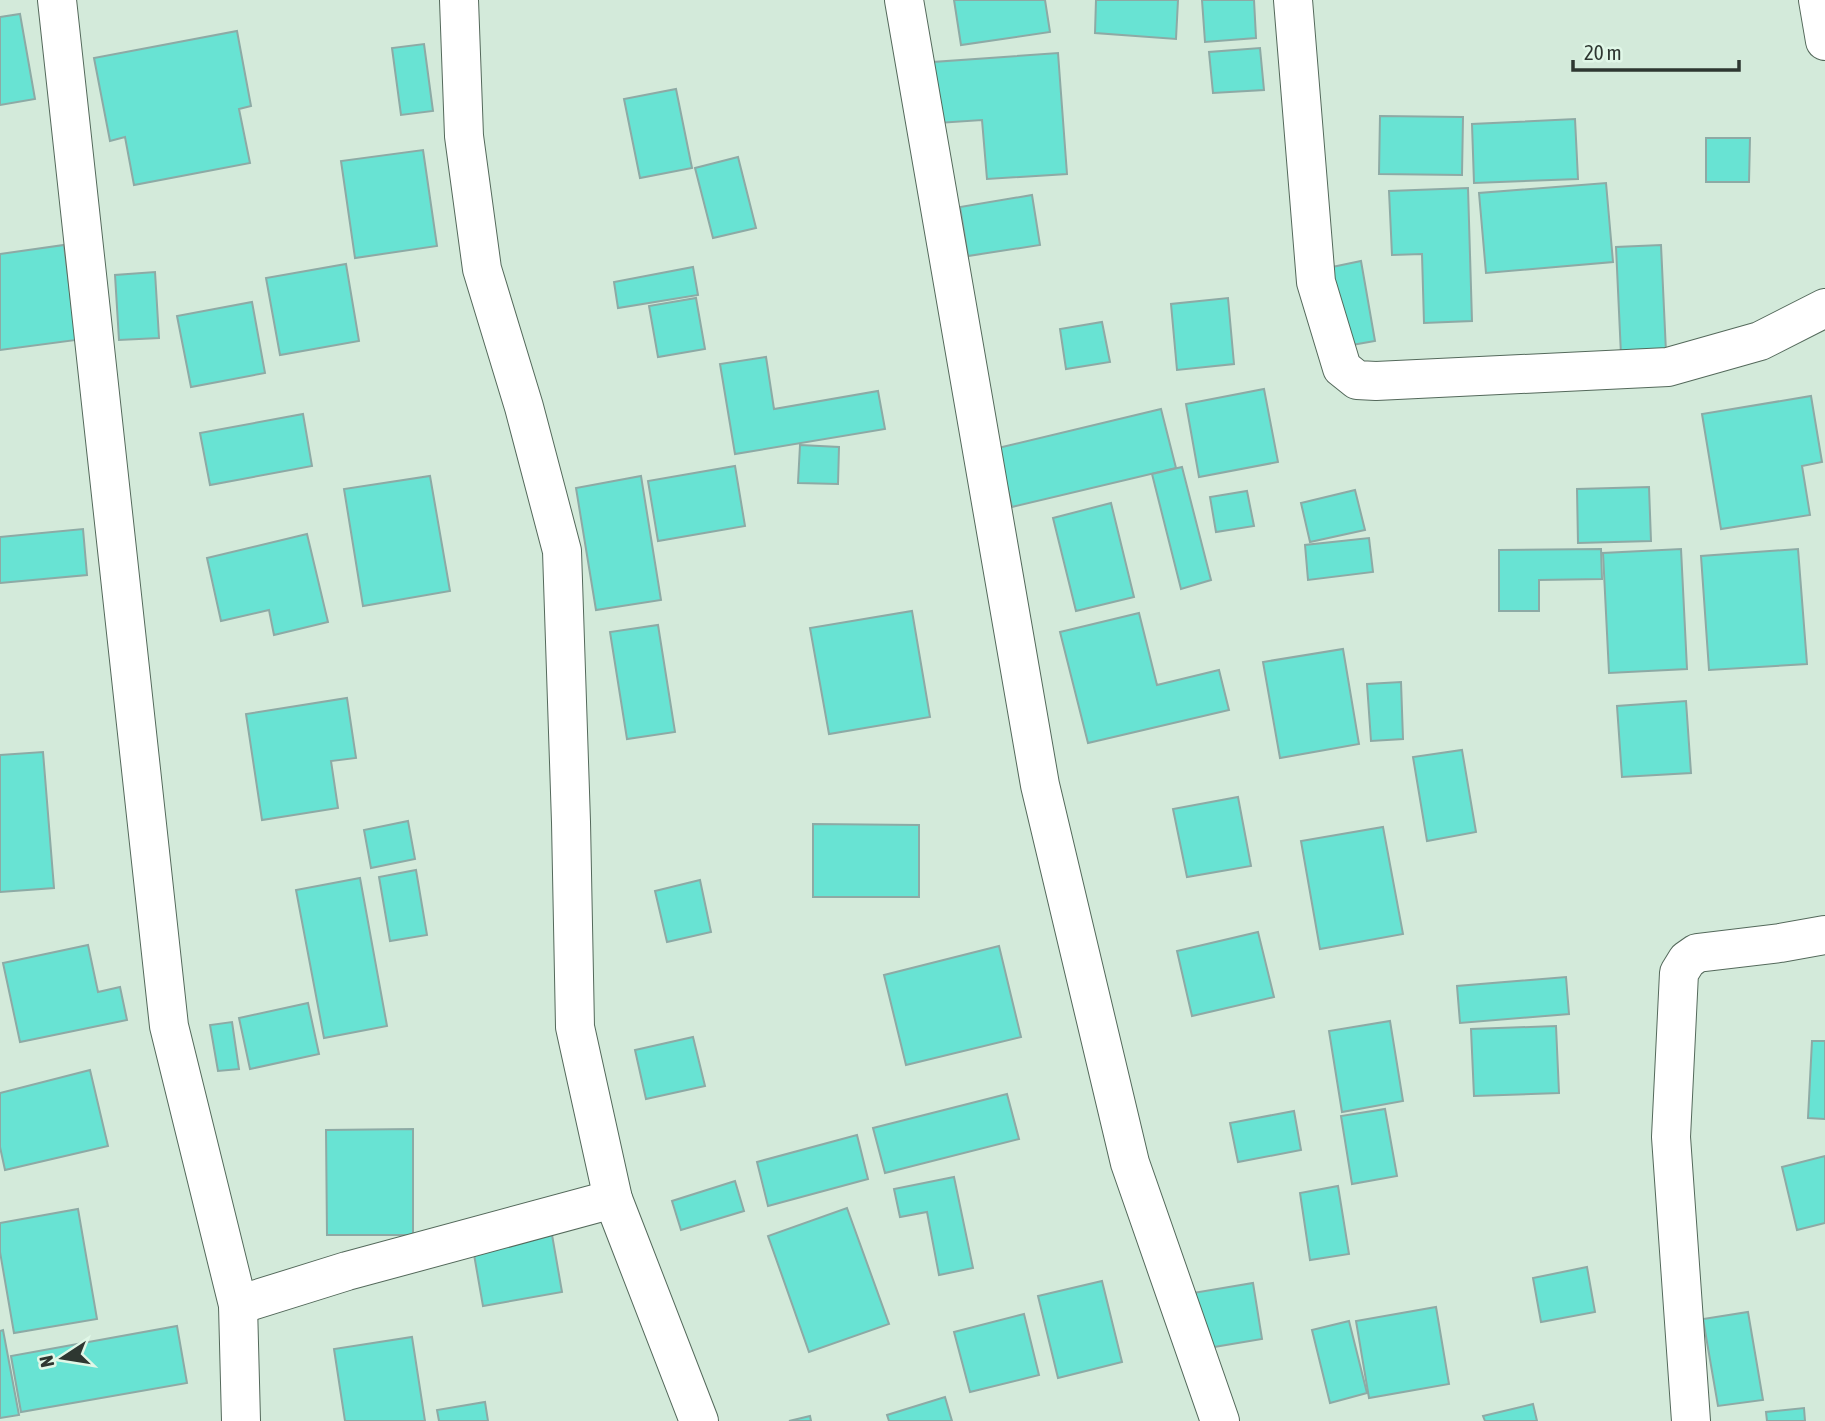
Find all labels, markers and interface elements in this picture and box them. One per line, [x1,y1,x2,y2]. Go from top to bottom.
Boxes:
scale bar [1573,28,1739,72]
text: 20 m [1584,40,1622,64]
north arrow [28,1323,98,1393]
text: N [34,1354,58,1369]

